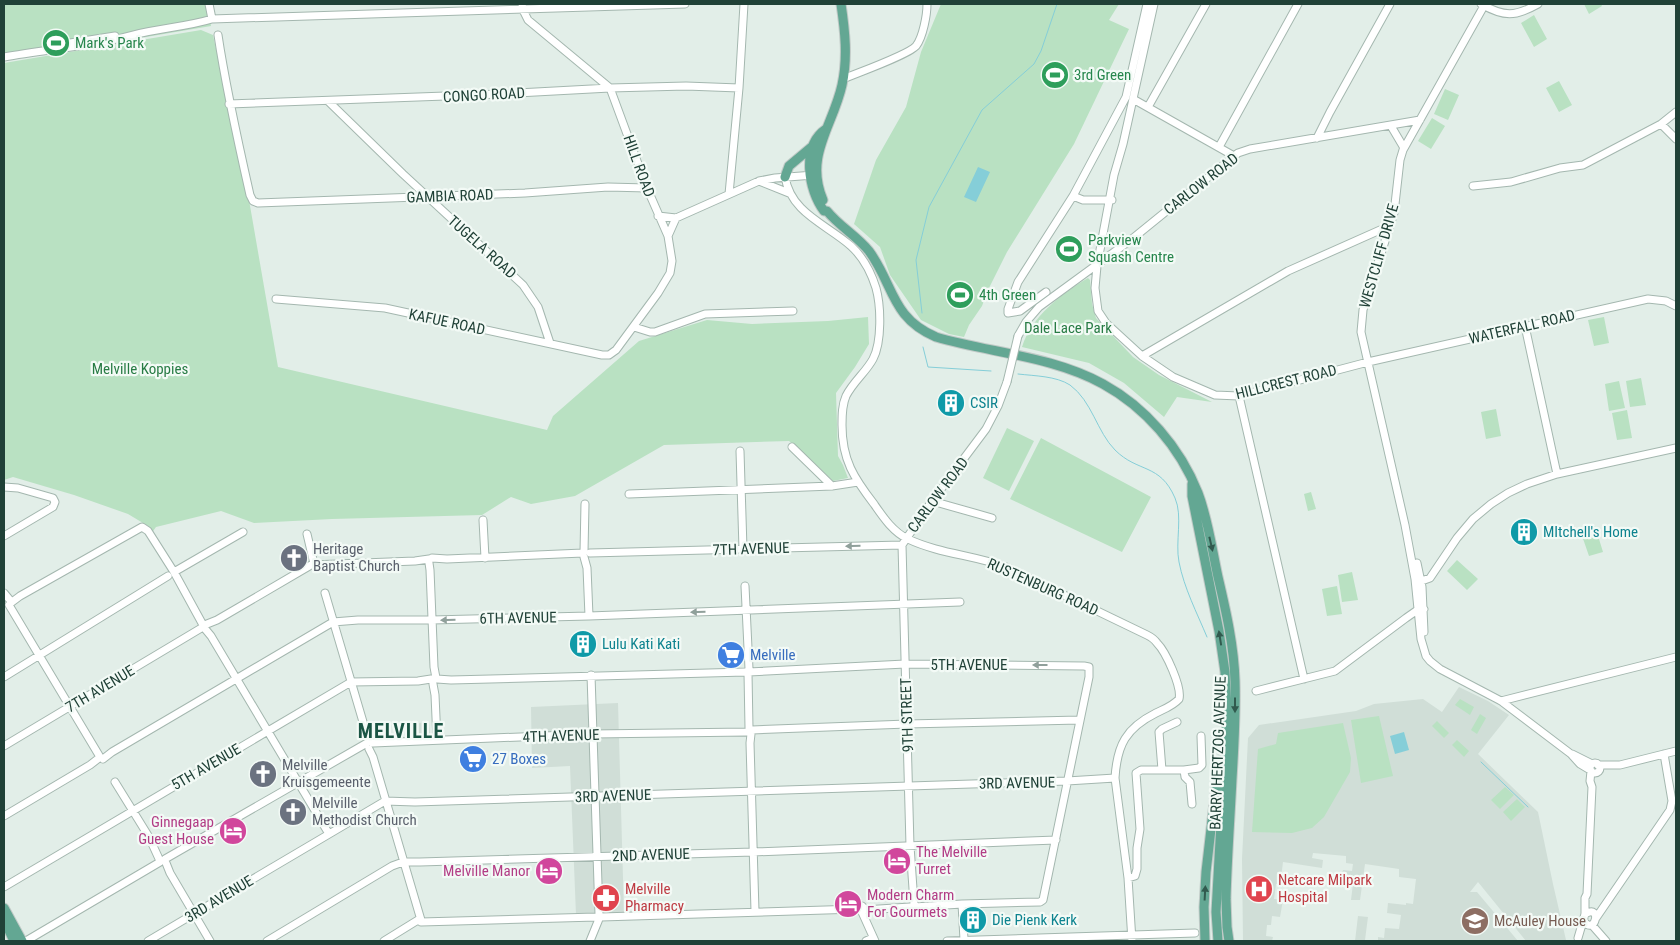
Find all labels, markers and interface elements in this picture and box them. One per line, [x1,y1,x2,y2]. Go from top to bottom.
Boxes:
sports icon: Mark's Park [41,28,71,58]
place label: Mark's Park [75,34,144,52]
sports icon: 3rd Green [1040,60,1070,90]
place label: 3rd Green [1074,66,1131,84]
street label: CONGO ROAD [442,84,526,106]
street label: HILL ROAD [619,132,659,200]
street label: CARLOW ROAD [1160,149,1242,219]
street label: GAMBIA ROAD [406,185,494,207]
street label: WESTCLIFF DRIVE [1356,202,1402,310]
street label: TUGELA ROAD [444,212,520,282]
place label: Parkview Squash Centre [1088,231,1174,266]
sports icon: Parkview Squash Centre [1054,234,1084,264]
sports icon: 4th Green [945,280,975,310]
place label: 4th Green [979,286,1036,304]
street label: KAFUE ROAD [407,305,487,339]
street label: WATERFALL ROAD [1467,306,1577,348]
park label: Dale Lace Park [1024,319,1112,337]
park label: Melville Koppies [92,360,188,378]
street label: HILLCREST ROAD [1234,361,1338,403]
building icon: CSIR [936,388,966,418]
place label: CSIR [970,394,998,412]
street label: CARLOW ROAD [904,454,972,536]
building icon: MItchell's Home [1509,517,1539,547]
place label: MItchell's Home [1543,523,1638,541]
one-way arrow [1207,537,1215,552]
street label: 7TH AVENUE [712,539,790,559]
place label: Heritage Baptist Church [313,540,400,575]
one-way arrow [845,542,861,550]
church icon: Heritage Baptist Church [279,543,309,573]
street label: RUSTENBURG ROAD [985,554,1101,620]
street label: 6TH AVENUE [479,608,557,628]
one-way arrow [690,608,706,616]
one-way arrow [440,616,456,624]
building icon: Lulu Kati Kati [568,629,598,659]
one-way arrow [1216,629,1224,645]
place label: Lulu Kati Kati [602,635,680,653]
supermarket icon: Melville [716,640,746,670]
place label: Melville [750,646,796,664]
street label: 5TH AVENUE [930,656,1008,674]
street label: 7TH AVENUE [62,661,138,717]
one-way arrow [1032,661,1048,669]
street label: BARRY HERTZOG AVENUE [1206,676,1230,830]
street label: 9TH STREET [897,677,917,752]
one-way arrow [1231,697,1239,713]
district label: MELVILLE [358,719,444,743]
street label: 4TH AVENUE [522,726,600,746]
street label: 5TH AVENUE [168,740,244,794]
supermarket icon: 27 Boxes [458,744,488,774]
place label: 27 Boxes [492,750,546,768]
place label: Melville Kruisgemeente [282,756,371,791]
church icon: Melville Kruisgemeente [248,759,278,789]
street label: 3RD AVENUE [979,773,1055,793]
street label: 3RD AVENUE [574,786,652,806]
place label: Melville Methodist Church [312,794,417,829]
church icon: Melville Methodist Church [278,797,308,827]
place label: Ginnegaap Guest House [138,813,214,848]
hotel icon: Ginnegaap Guest House [218,816,248,846]
place label: The Melville Turret [916,843,987,878]
street label: 2ND AVENUE [612,845,690,865]
hotel icon: The Melville Turret [882,846,912,876]
hotel icon: Melville Manor [534,856,564,886]
place label: Melville Manor [443,862,530,880]
place label: Netcare Milpark Hospital [1278,871,1372,906]
street label: 3RD AVENUE [182,872,256,926]
hospital icon: Netcare Milpark Hospital [1244,874,1274,904]
place label: Melville Pharmacy [625,880,684,915]
pharmacy icon: Melville Pharmacy [591,883,621,913]
one-way arrow [1201,884,1209,900]
place label: Modern Charm For Gourmets [867,886,954,921]
hotel icon: Modern Charm For Gourmets [833,889,863,919]
building icon: Die Pienk Kerk [958,905,988,935]
school or university icon: McAuley House [1460,906,1490,936]
place label: Die Pienk Kerk [992,911,1077,929]
place label: McAuley House [1494,912,1586,930]

